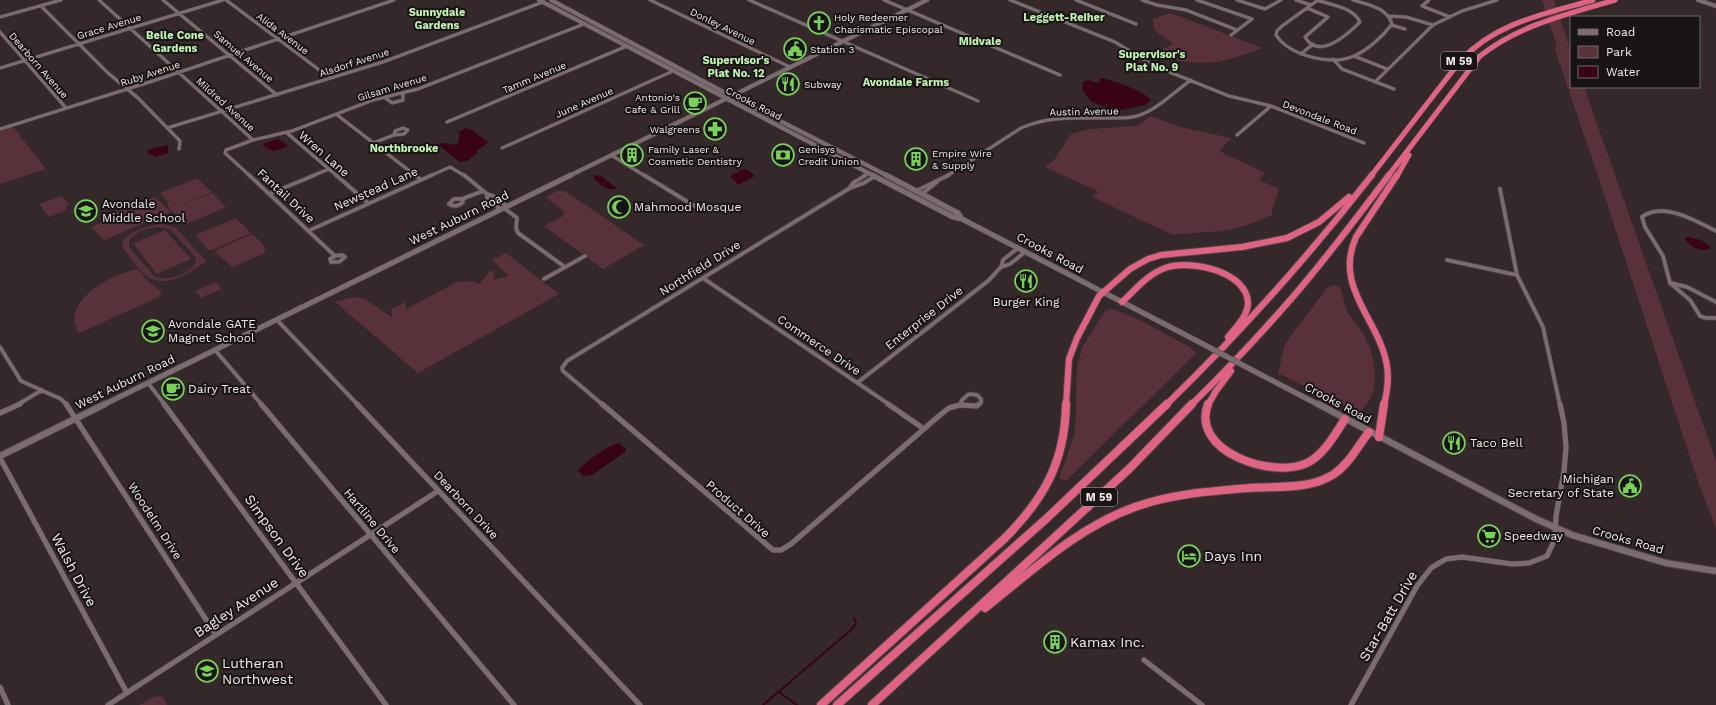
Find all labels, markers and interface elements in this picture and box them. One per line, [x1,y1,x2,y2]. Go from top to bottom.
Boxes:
district label: Sunnydale Gardens [409,6,465,32]
street label: Donley Avenue [688,6,757,47]
street label: Alida Avenue [254,10,311,57]
church icon: Holy Redeemer Charismatic Episcopal [806,10,832,36]
street label: Grace Avenue [76,11,143,41]
district label: Leggett-Reiher [1023,11,1105,24]
place label: Holy Redeemer Charismatic Episcopal [834,12,943,35]
legend [1570,16,1700,88]
text: Road [1606,25,1635,39]
street label: Samuel Avenue [212,28,276,85]
district label: Belle Cone Gardens [146,29,204,55]
street label: Dearborn Avenue [7,30,70,101]
district label: Midvale [959,35,1001,48]
public building icon: Station 3 [782,36,808,62]
place label: Station 3 [810,44,855,55]
text: Park [1606,45,1632,59]
street label: Alsdorf Avenue [318,46,391,79]
district label: Supervisor's Plat No. 9 [1119,48,1186,74]
road number: M 59 [1441,52,1477,70]
district label: Supervisor's Plat No. 12 [703,54,770,80]
street label: Ruby Avenue [119,59,182,88]
street label: Tamm Avenue [501,59,568,96]
text: Water [1606,65,1641,79]
restaurant icon: Subway [775,71,801,97]
street label: Gilsam Avenue [356,72,428,103]
street label: Mildred Avenue [194,75,257,134]
district label: Avondale Farms [863,76,949,89]
place label: Subway [804,79,842,90]
street label: June Avenue [554,85,615,120]
street label: Crooks Road [724,85,784,122]
cafe icon: Antonio's Cafe & Grill [682,90,708,116]
place label: Antonio's Cafe & Grill [625,92,680,115]
street label: Devondale Road [1281,98,1359,137]
street label: Austin Avenue [1049,105,1119,118]
pharmacy icon: Walgreens [702,116,728,142]
place label: Walgreens [650,124,700,135]
street label: Wren Lane [296,128,352,180]
district label: Northbrooke [370,142,438,155]
building icon: Family Laser & Cosmetic Dentistry [619,142,645,168]
bank icon: Genisys Credit Union [770,142,796,168]
place label: Family Laser & Cosmetic Dentistry [648,144,743,167]
place label: Genisys Credit Union [798,144,859,167]
building icon: Empire Wire & Supply [903,146,929,172]
place label: Empire Wire & Supply [932,148,992,171]
street label: Newstead Lane [332,164,420,214]
street label: Fantail Drive [255,166,318,226]
street label: West Auburn Road [407,188,511,248]
mosque icon: Mahmood Mosque [606,194,632,220]
place label: Avondale Middle School [102,197,185,225]
school or university icon: Avondale Middle School [73,198,99,224]
place label: Mahmood Mosque [634,200,741,214]
street label: Crooks Road [1014,230,1086,276]
street label: Northfield Drive [657,237,743,299]
restaurant icon: Burger King [1013,268,1039,294]
street label: Enterprise Drive [882,283,966,353]
place label: Burger King [993,295,1060,309]
street label: Commerce Drive [775,312,863,378]
place label: Avondale GATE Magnet School [168,317,256,345]
school or university icon: Avondale GATE Magnet School [140,318,166,344]
street label: West Auburn Road [73,352,177,412]
cafe icon: Dairy Treat [160,376,186,402]
street label: Crooks Road [1302,380,1374,426]
place label: Dairy Treat [188,382,251,396]
restaurant icon: Taco Bell [1441,430,1467,456]
place label: Taco Bell [1470,436,1523,450]
street label: Dearborn Drive [431,468,501,542]
place label: Michigan Secretary of State [1508,472,1614,500]
public building icon: Michigan Secretary of State [1617,473,1643,499]
street label: Product Drive [703,478,773,541]
street label: Woodelm Drive [125,480,185,562]
street label: Hartline Drive [341,486,403,556]
road number: M 59 [1081,488,1117,506]
street label: Simpson Drive [241,491,313,581]
supermarket icon: Speedway [1476,523,1502,549]
street label: Crooks Road [1591,523,1665,557]
place label: Speedway [1504,529,1564,543]
street label: Walsh Drive [48,531,100,609]
hotel icon: Days Inn [1176,543,1202,569]
place label: Days Inn [1204,548,1262,564]
street label: Star-Batt Drive [1356,568,1420,664]
street label: Bagley Avenue [191,574,281,640]
building icon: Kamax Inc. [1042,629,1068,655]
place label: Kamax Inc. [1070,634,1144,650]
place label: Lutheran Northwest [222,655,293,687]
school or university icon: Lutheran Northwest [194,658,220,684]

